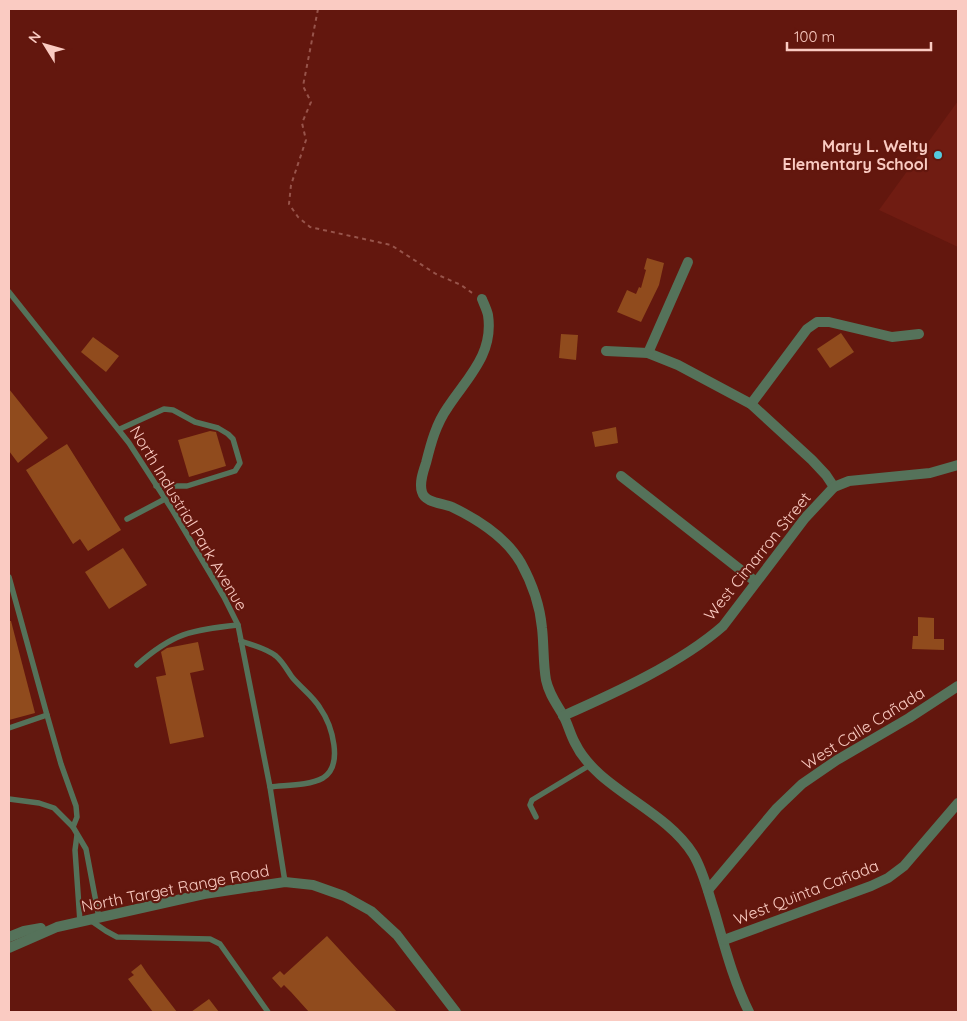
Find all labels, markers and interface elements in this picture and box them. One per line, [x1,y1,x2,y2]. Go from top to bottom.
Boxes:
north arrow [20,20,70,70]
scale bar [787,20,931,52]
text: 100 m [794,27,835,46]
text: N [24,28,45,47]
place label: Mary L. Welty Elementary School [783,136,928,174]
marker: Mary L. Welty Elementary School [932,149,944,161]
street label: North Industrial Park Avenue [126,422,252,614]
street label: West Cimarron Street [699,488,815,624]
street label: West Calle Cañada [798,682,928,774]
street label: West Quinta Cañada [731,855,881,929]
street label: North Target Range Road [79,860,271,916]

